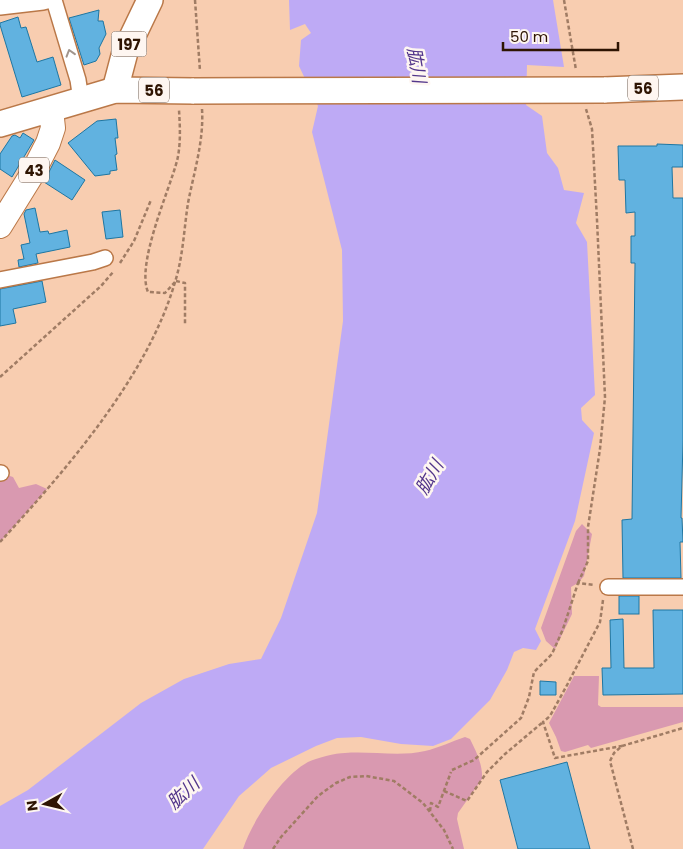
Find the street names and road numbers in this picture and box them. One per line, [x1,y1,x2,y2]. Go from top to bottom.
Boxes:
road number: 197 [112,32,146,56]
road number: 56 [628,76,658,100]
road number: 56 [139,78,169,102]
road number: 43 [19,158,49,182]

